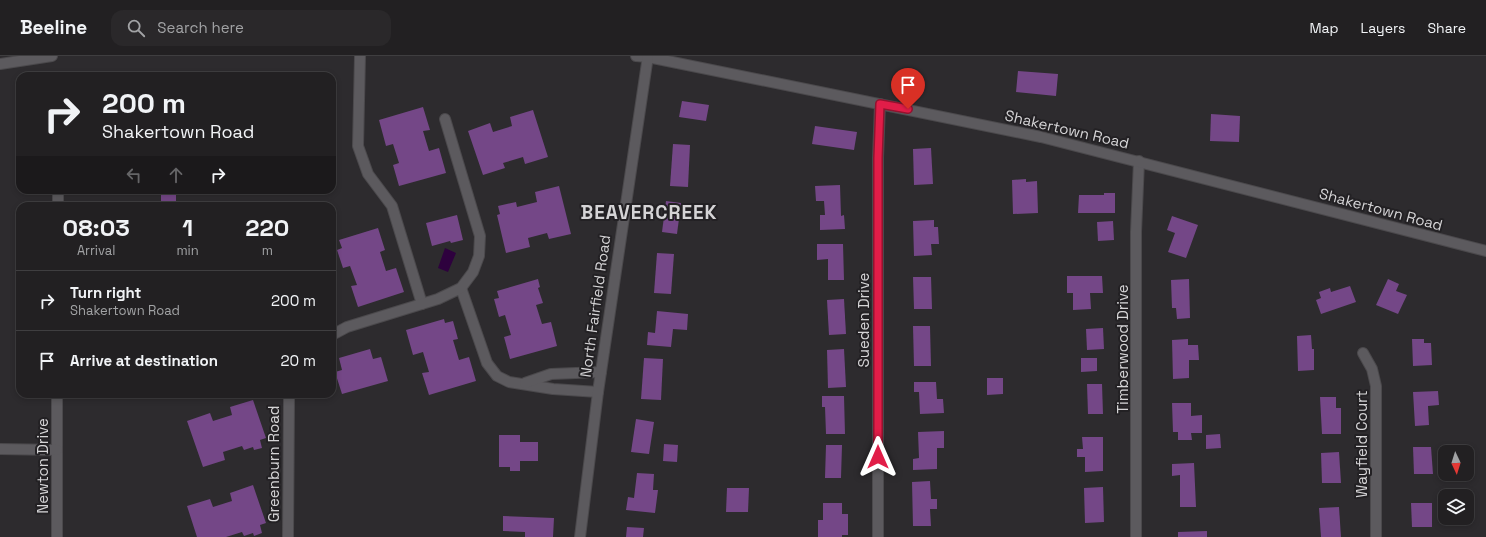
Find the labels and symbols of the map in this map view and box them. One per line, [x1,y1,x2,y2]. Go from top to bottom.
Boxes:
pin [891,68,925,109]
street label: Shakertown Road [1003,105,1131,153]
street label: Shakertown Road [1317,183,1445,235]
district label: BEAVERCREEK [581,200,717,225]
street label: North Fairfield Road [576,234,614,378]
street label: Sueden Drive [854,272,873,367]
street label: Timberwood Drive [1113,284,1132,414]
street label: Wayfield Court [1352,390,1371,498]
street label: Greenburn Road [264,406,283,522]
street label: Newton Drive [33,418,52,514]
position arrow [857,436,899,478]
north arrow [1438,445,1474,481]

